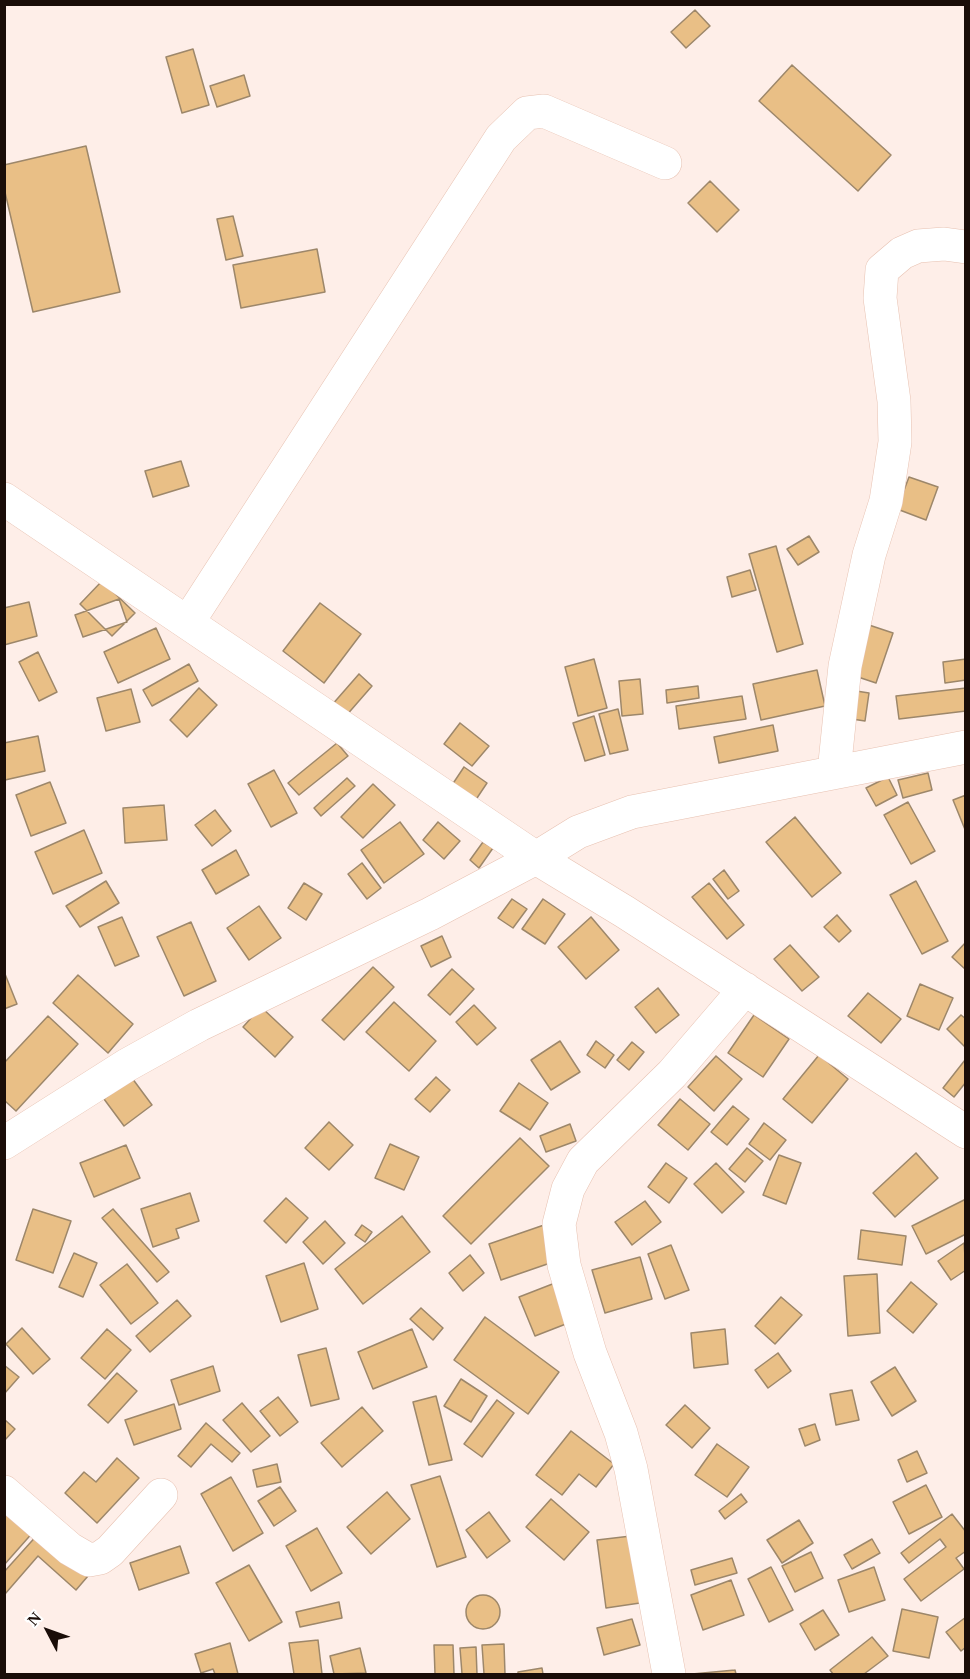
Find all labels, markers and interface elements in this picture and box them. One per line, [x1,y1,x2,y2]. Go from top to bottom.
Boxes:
north arrow [18,1601,78,1661]
text: N [24,1609,44,1629]

